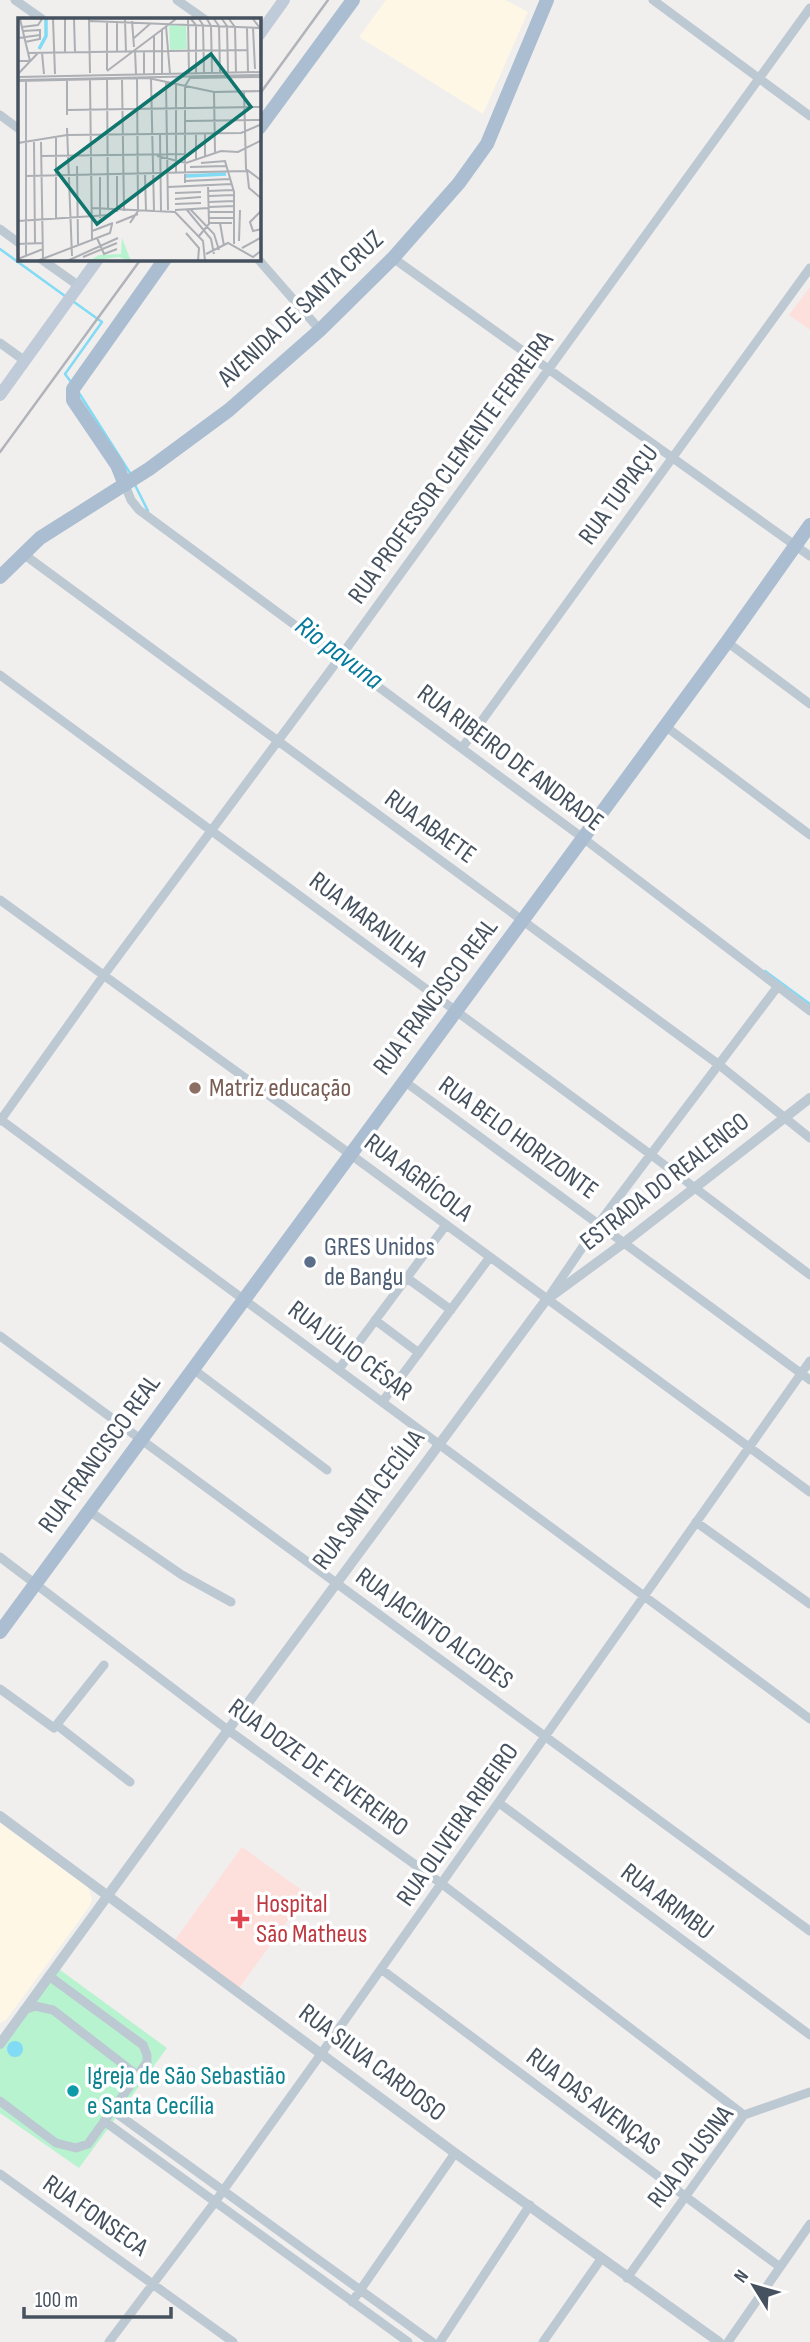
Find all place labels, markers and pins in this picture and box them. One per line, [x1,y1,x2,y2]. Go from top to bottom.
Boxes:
place label: Matriz educação [209,1073,351,1104]
marker: Matriz educação [187,1080,203,1096]
place label: GRES Unidos de Bangu [324,1232,435,1293]
marker: GRES Unidos de Bangu [302,1254,318,1270]
place label: Hospital São Matheus [256,1889,367,1950]
marker: Hospital São Matheus [230,1909,250,1929]
place label: Igreja de São Sebastião e Santa Cecília [87,2061,286,2122]
marker: Igreja de São Sebastião e Santa Cecília [65,2083,81,2099]

